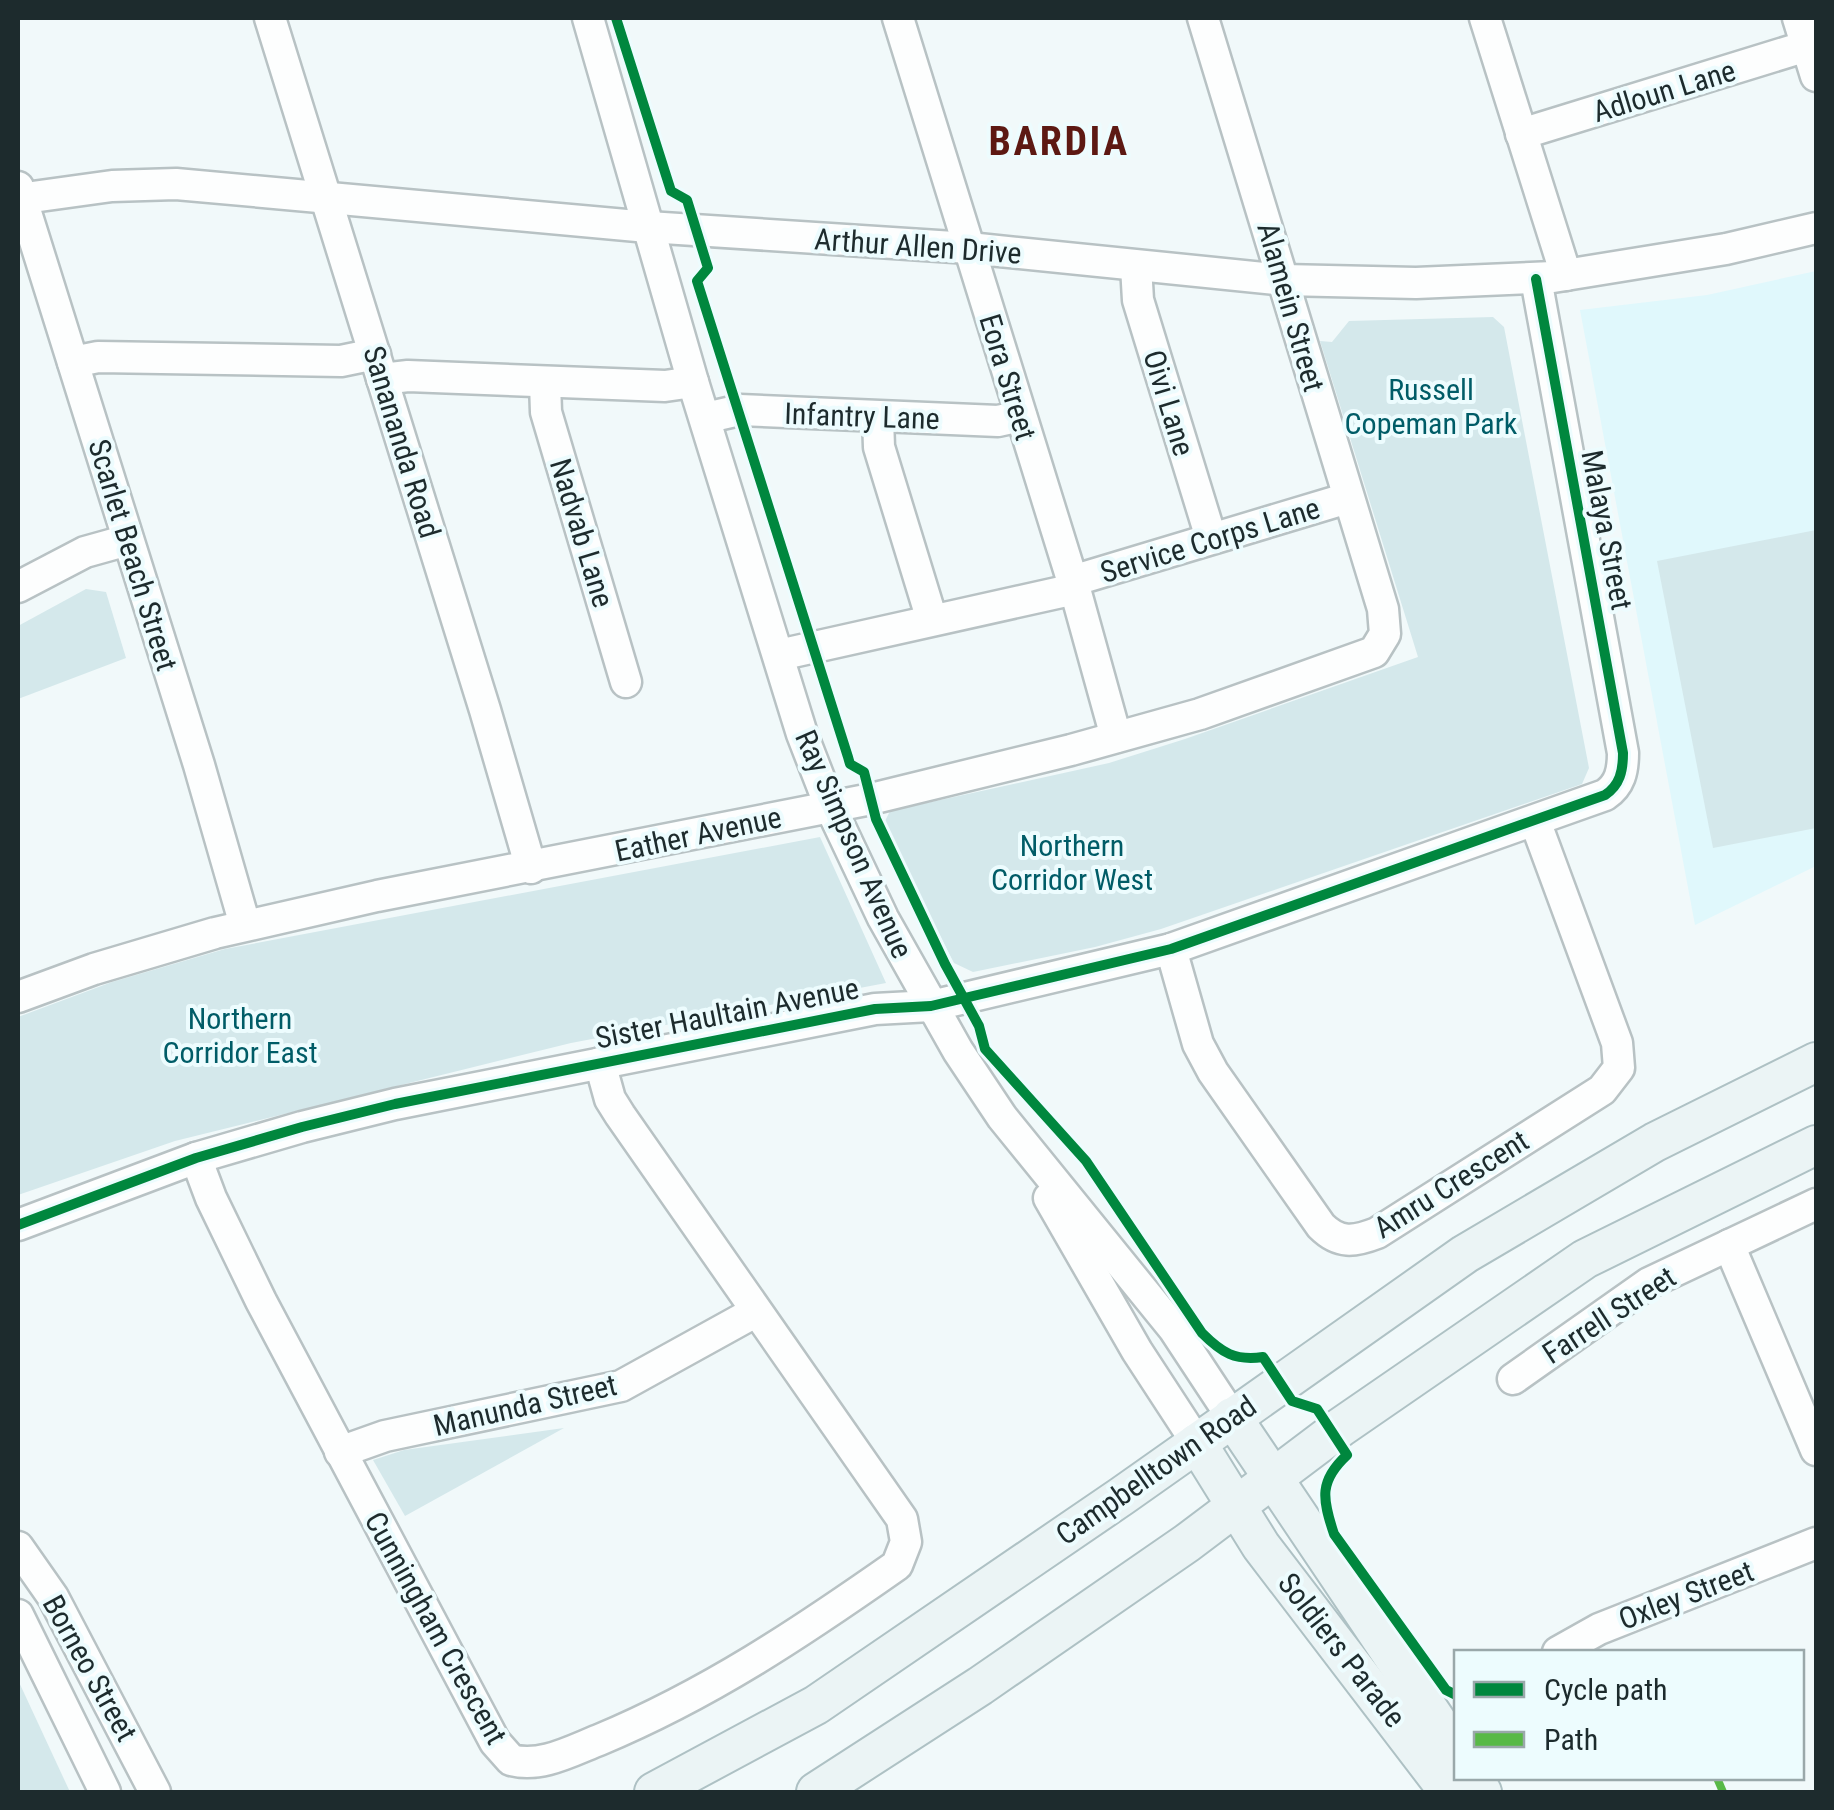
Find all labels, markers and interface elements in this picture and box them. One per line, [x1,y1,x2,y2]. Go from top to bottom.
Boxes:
street label: Adloun Lane [1588,53,1740,129]
district label: BARDIA [988,118,1130,165]
street label: Alamein Street [1250,219,1332,395]
street label: Arthur Allen Drive [813,221,1023,271]
street label: Eora Street [972,310,1044,444]
street label: Sanananda Road [356,342,448,542]
street label: Oivi Lane [1136,346,1202,460]
park label: Russell Copeman Park [1345,372,1518,441]
street label: Infantry Lane [784,396,940,436]
street label: Scarlet Beach Street [81,435,185,675]
street label: Malaya Street [1574,447,1640,613]
street label: Nadvab Lane [543,454,621,612]
street label: Service Corps Lane [1096,490,1324,590]
street label: Ray Simpson Avenue [788,725,920,963]
street label: Eather Avenue [612,799,784,869]
park label: Northern Corridor West [991,828,1153,897]
street label: Sister Haultain Avenue [592,970,862,1056]
park label: Northern Corridor East [162,1001,318,1070]
street label: Amru Crescent [1367,1123,1535,1245]
street label: Farrell Street [1536,1259,1682,1371]
street label: Manunda Street [430,1367,620,1443]
street label: Campbelltown Road [1049,1388,1263,1552]
street label: Cunningham Crescent [358,1506,514,1750]
street label: Oxley Street [1614,1553,1758,1637]
street label: Soldiers Parade [1271,1566,1413,1734]
street label: Borneo Street [36,1589,144,1747]
legend [1454,1650,1804,1780]
text: Cycle path [1544,1672,1668,1707]
text: Path [1544,1722,1598,1757]

